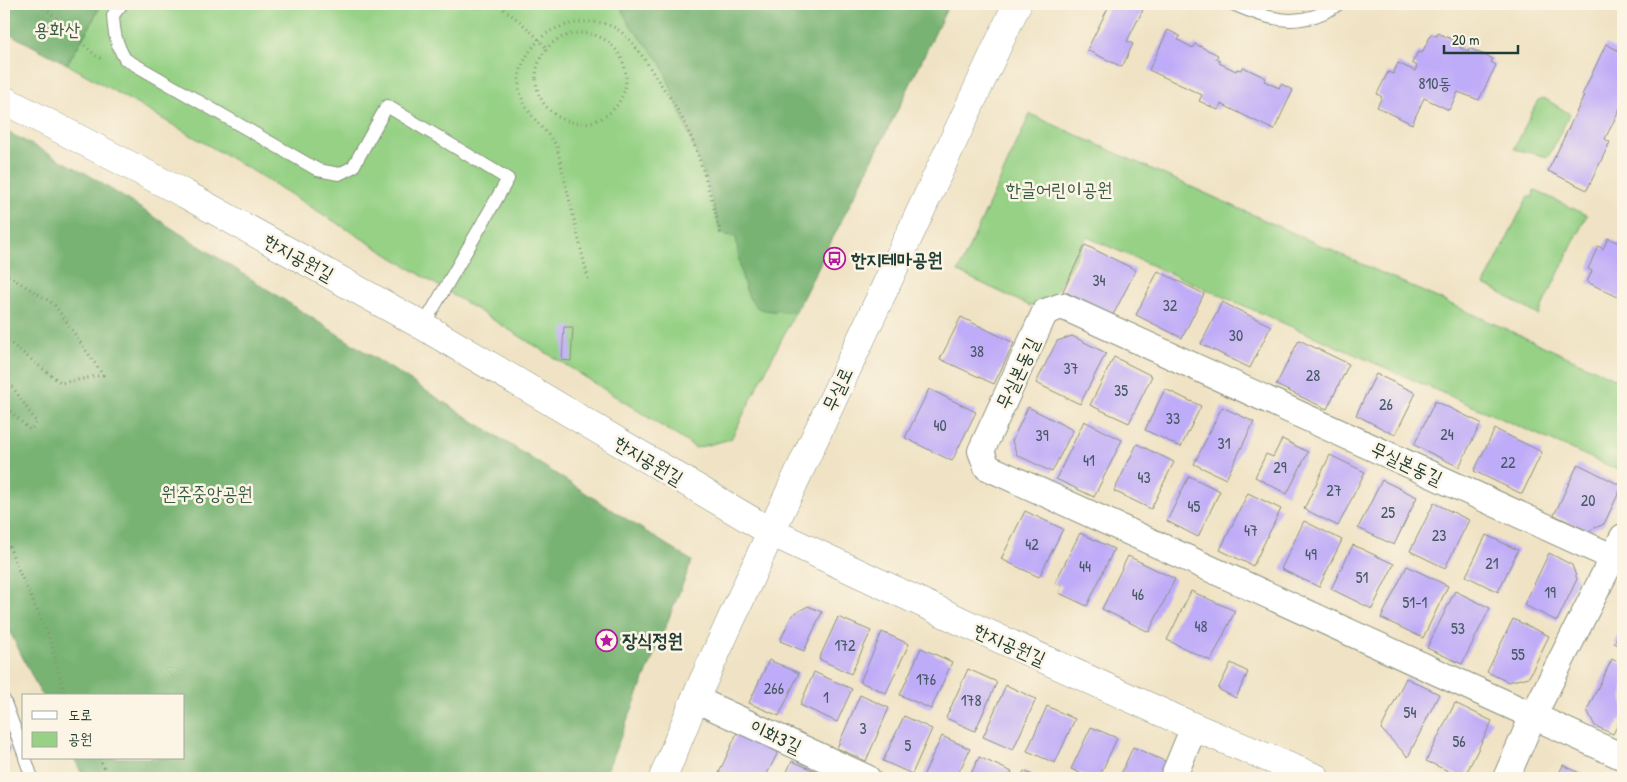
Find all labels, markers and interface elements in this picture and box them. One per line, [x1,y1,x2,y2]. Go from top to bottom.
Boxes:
park label: 용화산 [34,16,80,42]
scale bar [1444,22,1518,54]
text: 20 m [1452,29,1479,50]
house number: 810동 [1419,72,1451,94]
park label: 한글어린이공원 [1005,176,1113,202]
street label: 한지공원길 [259,227,339,287]
place label: 한지테마공원 [850,246,943,272]
bus stop icon: 한지테마공원 [823,247,847,271]
house number: 34 [1092,269,1106,291]
house number: 32 [1163,294,1178,316]
house number: 30 [1229,324,1243,346]
street label: 무실본동길 [989,333,1045,413]
house number: 38 [970,340,984,362]
house number: 37 [1063,357,1079,379]
street label: 무실로 [816,363,858,415]
house number: 28 [1306,364,1320,386]
house number: 35 [1114,379,1128,401]
house number: 26 [1379,393,1393,415]
house number: 33 [1166,407,1180,429]
house number: 40 [933,414,947,436]
house number: 24 [1440,423,1454,445]
house number: 39 [1035,424,1049,446]
street label: 한지공원길 [610,429,688,491]
house number: 31 [1218,432,1231,454]
street label: 무실본동길 [1367,435,1447,491]
house number: 41 [1083,449,1095,471]
house number: 22 [1501,451,1516,473]
house number: 29 [1273,456,1287,478]
house number: 43 [1137,466,1151,488]
house number: 27 [1326,479,1342,501]
park label: 원주중앙공원 [161,480,253,506]
house number: 20 [1581,489,1595,511]
house number: 45 [1188,495,1201,517]
house number: 25 [1381,501,1395,523]
house number: 47 [1244,519,1258,541]
house number: 23 [1432,524,1446,546]
house number: 42 [1025,533,1039,555]
house number: 49 [1305,543,1317,565]
house number: 21 [1485,552,1499,574]
house number: 44 [1079,555,1091,577]
house number: 51 [1356,566,1368,588]
house number: 19 [1544,581,1556,603]
house number: 46 [1132,583,1144,605]
house number: 51-1 [1403,591,1428,613]
house number: 48 [1195,615,1208,637]
street label: 한지공원길 [970,617,1050,671]
house number: 53 [1451,617,1465,639]
place label: 장식정원 [622,627,683,653]
place icon: 장식정원 [594,628,618,652]
house number: 172 [834,634,856,656]
house number: 55 [1511,643,1525,665]
house number: 176 [916,668,936,690]
house number: 266 [764,677,784,699]
house number: 1 [823,686,829,708]
house number: 178 [961,689,981,711]
legend [22,694,185,760]
house number: 54 [1404,701,1416,723]
text: 도로 [68,704,92,725]
street label: 이화3길 [746,713,806,759]
house number: 3 [859,717,867,739]
text: 공원 [68,728,92,749]
house number: 56 [1452,730,1466,752]
house number: 5 [905,734,912,756]

